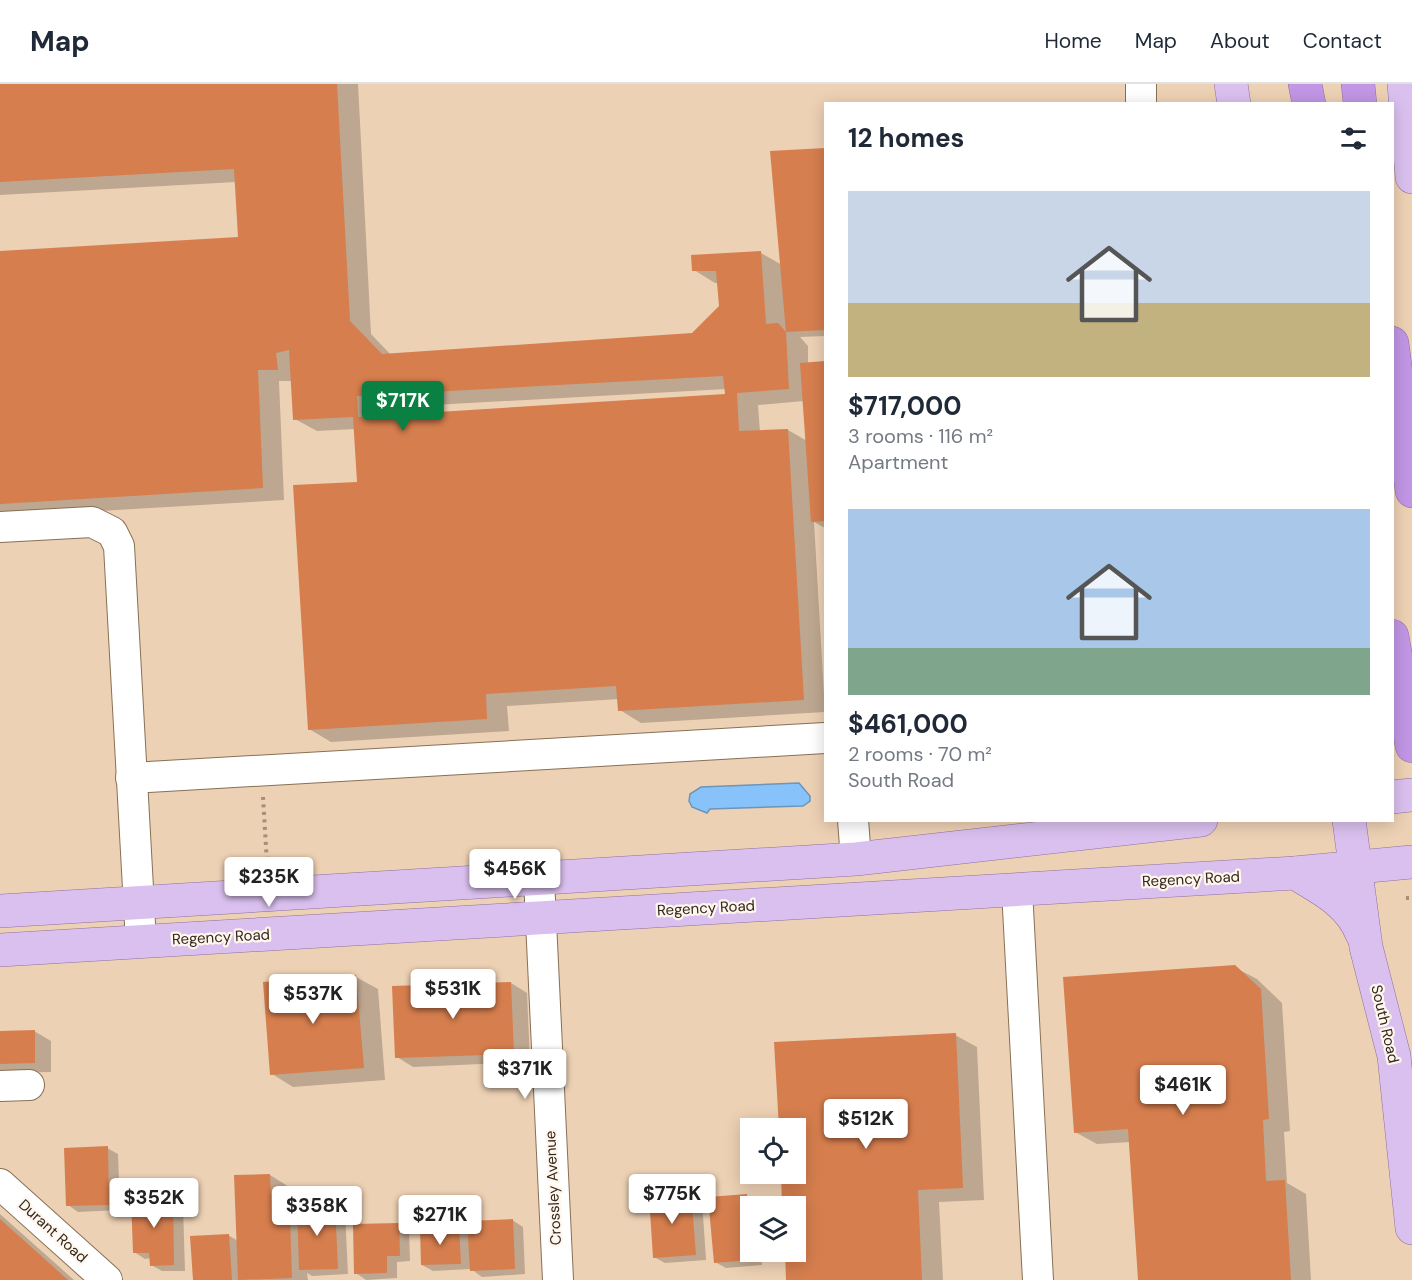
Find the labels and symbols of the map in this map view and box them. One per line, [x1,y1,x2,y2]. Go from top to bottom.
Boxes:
pin: $717K [361,381,445,432]
pin: $456K [473,849,557,900]
pin: $235K [227,857,311,908]
street label: Regency Road [1142,866,1240,892]
street label: Regency Road [657,895,755,921]
street label: Regency Road [172,924,270,950]
pin: $531K [411,969,495,1020]
pin: $537K [271,974,355,1025]
street label: South Road [1366,983,1404,1065]
pin: $371K [483,1049,567,1100]
pin: $461K [1141,1065,1225,1116]
pin: $512K [824,1099,908,1150]
street label: Crossley Avenue [540,1130,566,1246]
pin: $775K [630,1174,714,1225]
pin: $352K [112,1178,196,1229]
pin: $358K [275,1186,359,1237]
street label: Durant Road [14,1195,92,1267]
pin: $271K [398,1195,482,1246]

